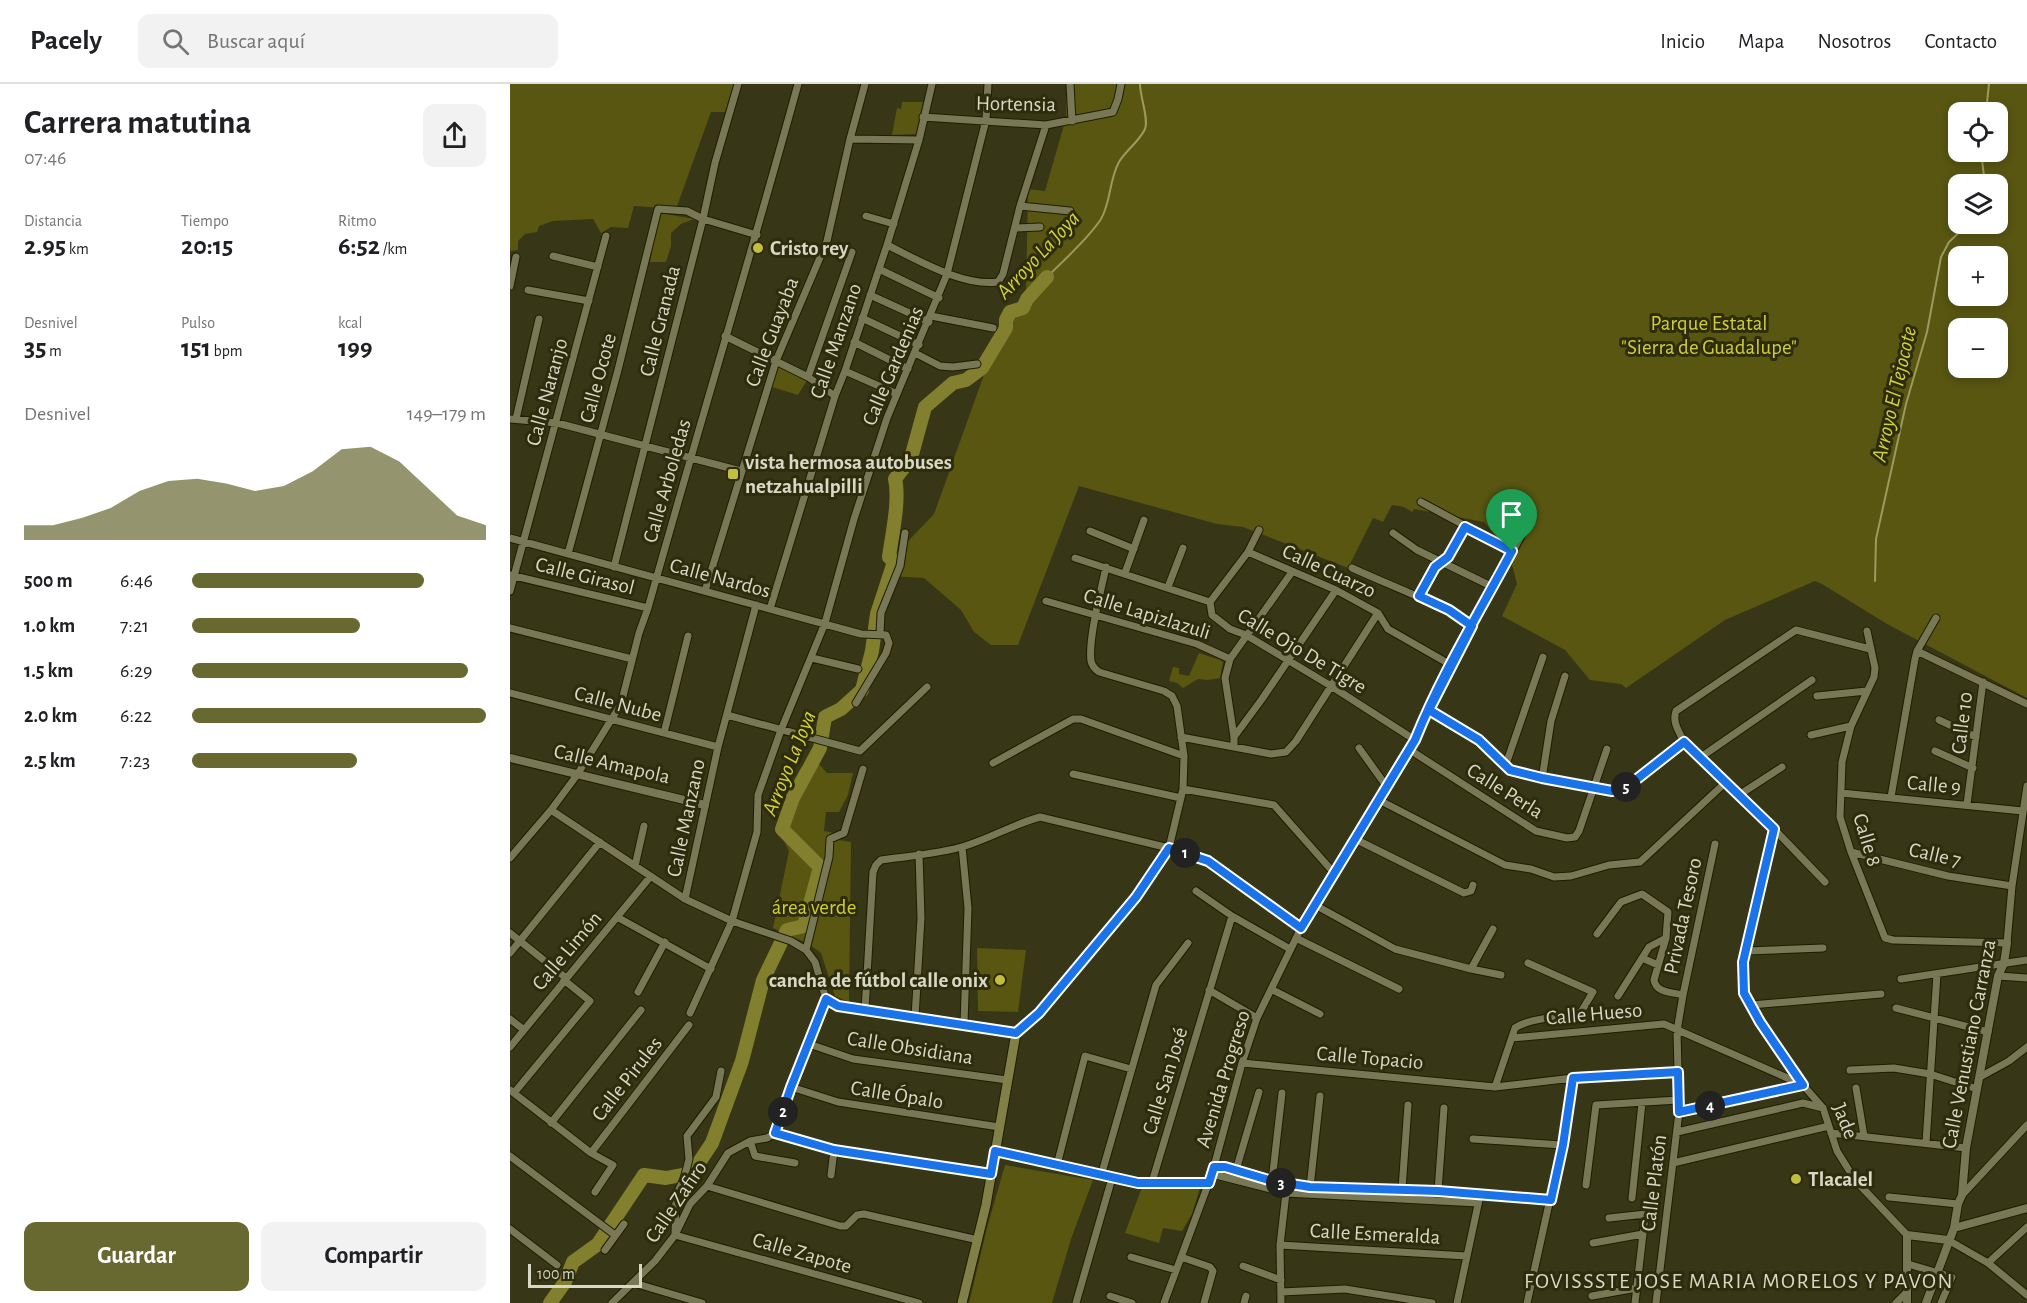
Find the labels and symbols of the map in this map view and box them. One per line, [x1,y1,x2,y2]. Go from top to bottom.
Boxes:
street label: Hortensia [976,93,1057,115]
water label: Arroyo La Joya [992,207,1084,304]
place label: Cristo rey [770,238,849,259]
marker: Cristo rey [751,241,765,255]
street label: Calle Granada [636,263,684,379]
street label: Calle Guayaba [742,274,803,390]
street label: Calle Manzano [807,281,865,401]
street label: Calle Gardenias [859,304,927,428]
park label: Parque Estatal "Sierra de Guadalupe" [1621,313,1797,358]
water label: Arroyo El Tejocote [1868,324,1920,465]
street label: Calle Ocote [576,331,620,425]
street label: Calle Naranjo [523,336,571,448]
street label: Calle Arboledas [639,417,695,545]
place label: vista hermosa autobuses netzahualpilli [745,452,952,497]
marker: vista hermosa autobuses netzahualpilli [726,467,740,481]
pin [1486,489,1537,551]
street label: Calle Cuarzo [1279,540,1379,602]
street label: Calle Girasol [533,554,637,598]
street label: Calle Nardos [667,554,773,602]
street label: Calle Lapizlazuli [1081,585,1213,643]
street label: Calle Ojo De Tigre [1234,604,1370,698]
street label: Calle Nube [572,682,664,726]
street label: Calle 10 [1948,691,1976,755]
water label: Arroyo La Joya [758,708,820,819]
street label: Calle Amapola [552,740,672,788]
street label: Calle Manzano [663,757,709,879]
street label: Calle Perla [1463,759,1547,823]
pin: 5 [1611,772,1641,802]
street label: Calle 9 [1906,772,1962,798]
street label: Calle 8 [1849,811,1885,869]
pin: 1 [1170,838,1200,868]
street label: Calle 7 [1907,839,1963,871]
street label: Privada Tesoro [1660,856,1706,976]
park label: área verde [772,897,856,918]
street label: Calle Limón [528,908,606,994]
street label: Calle Venustiano Carranza [1938,937,2000,1150]
place label: cancha de fútbol calle onix [769,970,988,991]
marker: cancha de fútbol calle onix [993,973,1007,987]
street label: Calle Hueso [1545,999,1643,1029]
street label: Avenida Progreso [1192,1008,1254,1150]
street label: Calle San José [1139,1025,1191,1137]
street label: Calle Obsidiana [846,1028,975,1068]
street label: Calle Pirules [588,1033,666,1125]
street label: Calle Topacio [1316,1043,1424,1073]
street label: Calle Ópalo [849,1075,945,1113]
pin: 4 [1695,1091,1725,1121]
pin: 2 [768,1097,798,1127]
street label: Jade [1828,1100,1862,1142]
street label: Calle Platón [1638,1133,1670,1233]
street label: Calle Zafiro [641,1157,711,1247]
pin: 3 [1266,1168,1296,1198]
place label: Tlacalel [1808,1169,1873,1190]
marker: Tlacalel [1789,1172,1803,1186]
street label: Calle Esmeralda [1309,1220,1441,1248]
street label: Calle Zapote [750,1229,854,1277]
scale bar [528,1261,642,1288]
district label: FOVISSSTE JOSE MARIA MORELOS Y PAVON [1524,1270,1954,1292]

